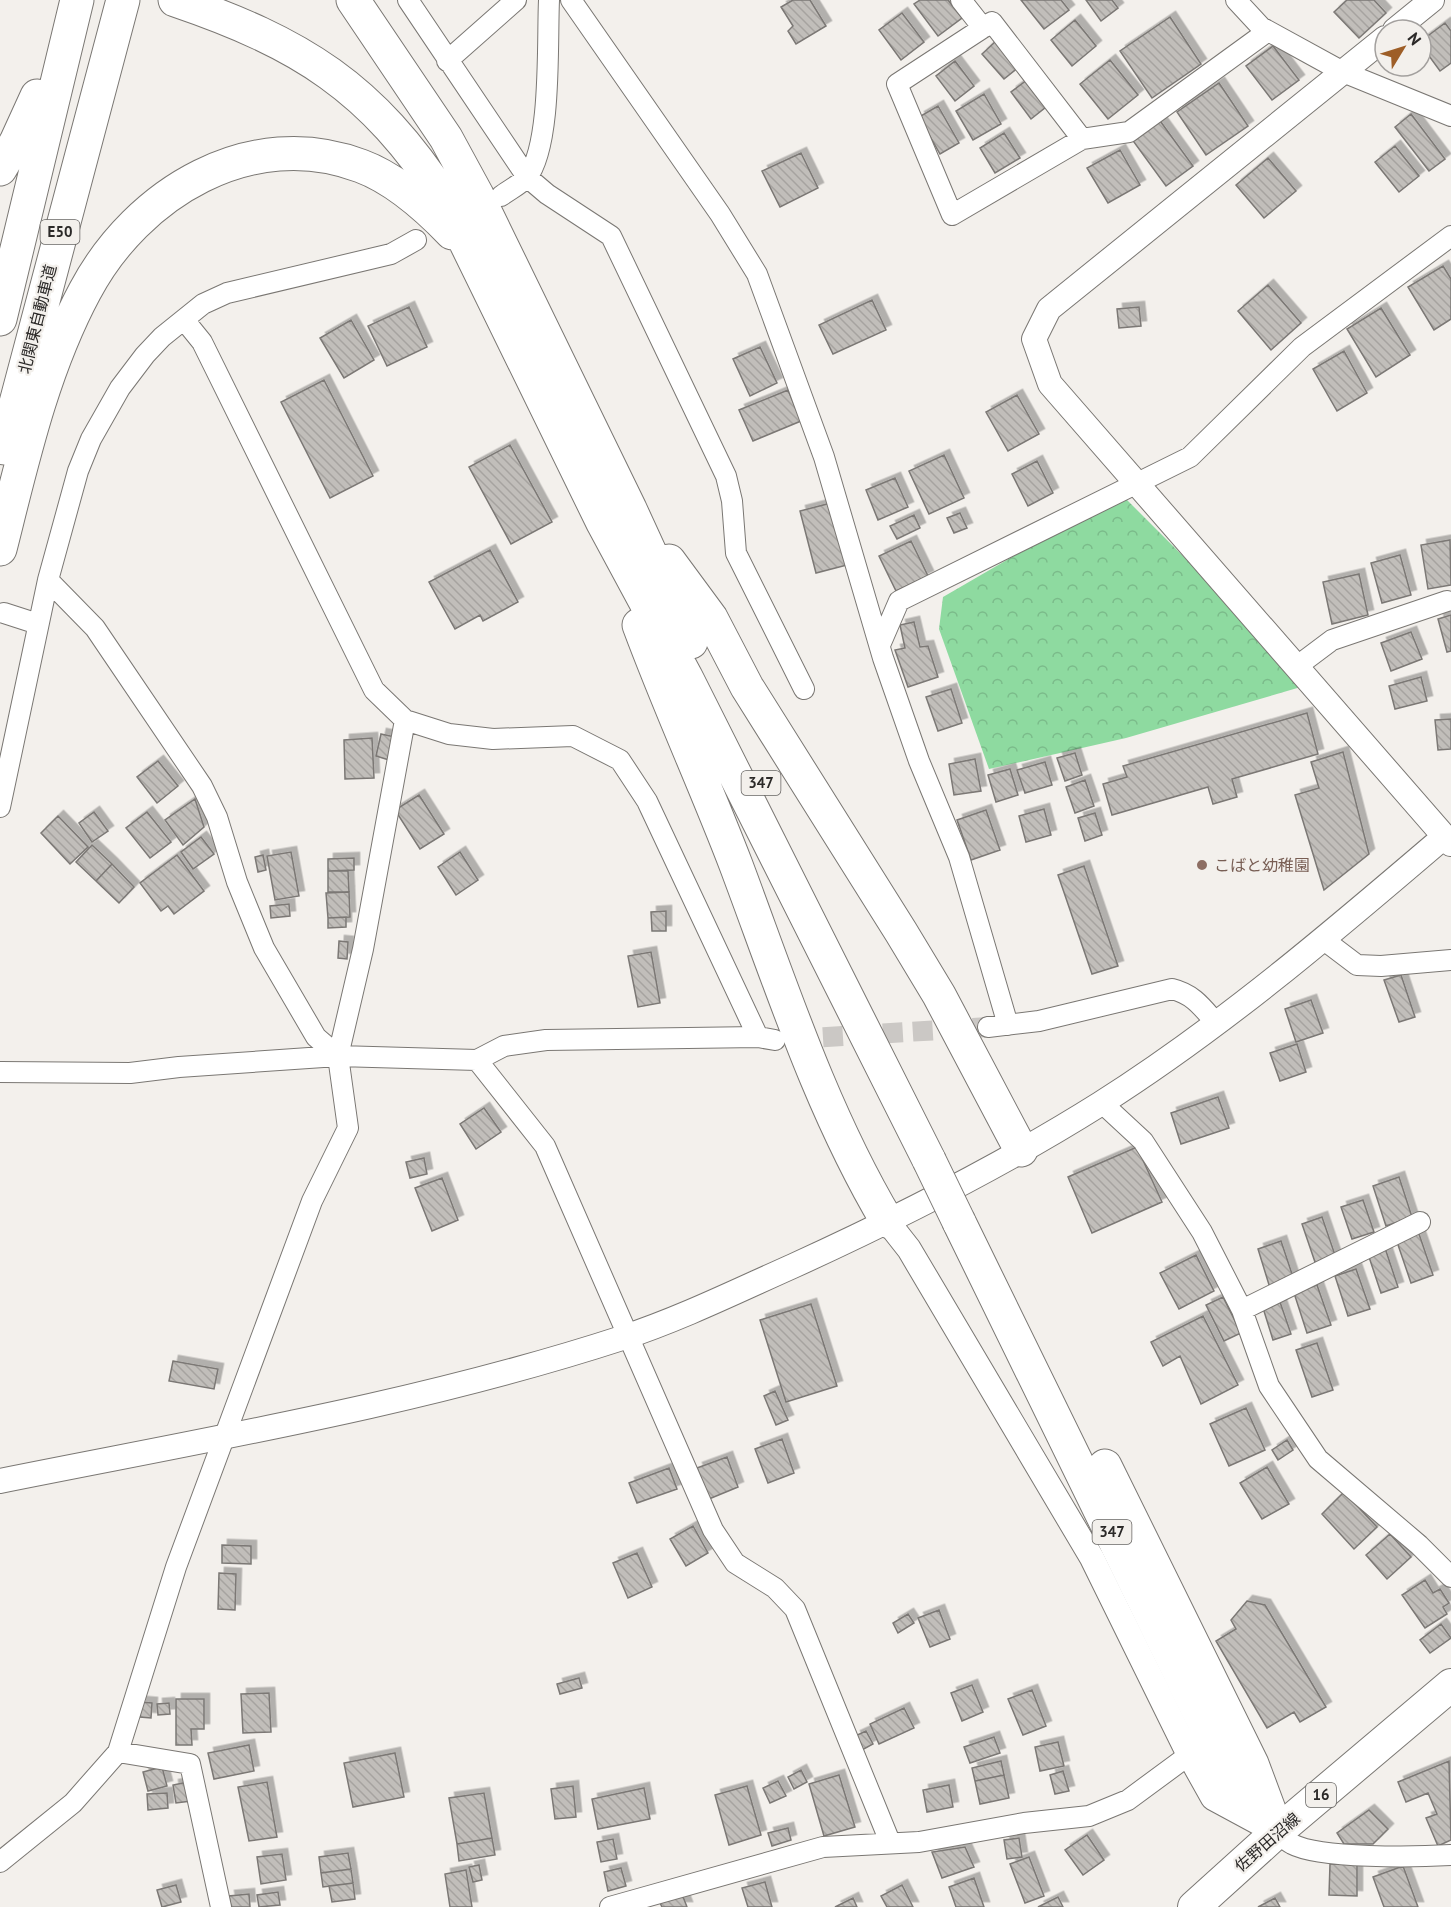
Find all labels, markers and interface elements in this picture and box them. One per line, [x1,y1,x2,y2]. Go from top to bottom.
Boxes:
north arrow [1373,18,1433,78]
text: N [1404,28,1426,49]
road number: E50 [40,220,80,244]
street label: 北関東自動車道 [14,262,60,376]
road number: 347 [742,771,780,795]
place label: こばと幼稚園 [1214,855,1310,875]
marker: こばと幼稚園 [1195,858,1209,872]
road number: 347 [1092,1520,1132,1544]
road number: 16 [1306,1783,1336,1807]
street label: 佐野田沼線 [1230,1808,1304,1876]

